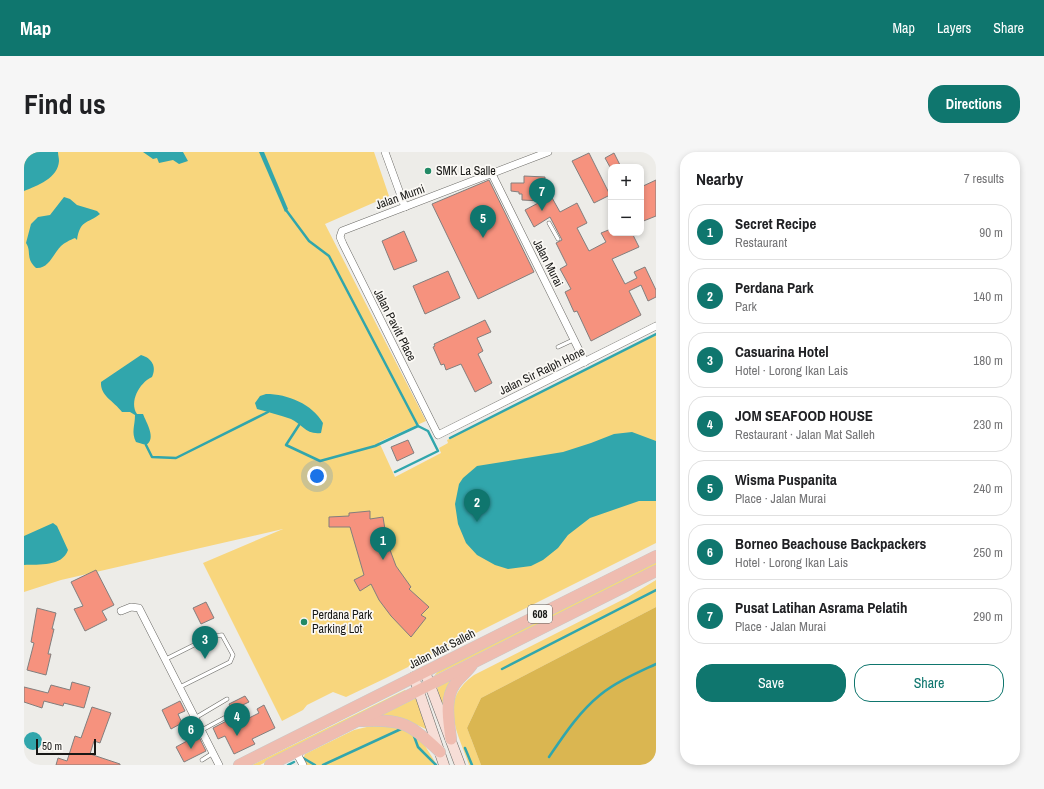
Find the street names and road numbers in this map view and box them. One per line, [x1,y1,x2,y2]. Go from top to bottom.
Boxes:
street label: Jalan Murni [373,181,427,213]
street label: Jalan Murai [529,236,567,290]
street label: Jalan Pavitt Place [370,286,420,364]
street label: Jalan Sir Ralph Hone [496,343,588,399]
road number: 608 [528,605,552,623]
street label: Jalan Mat Salleh [406,625,478,673]

